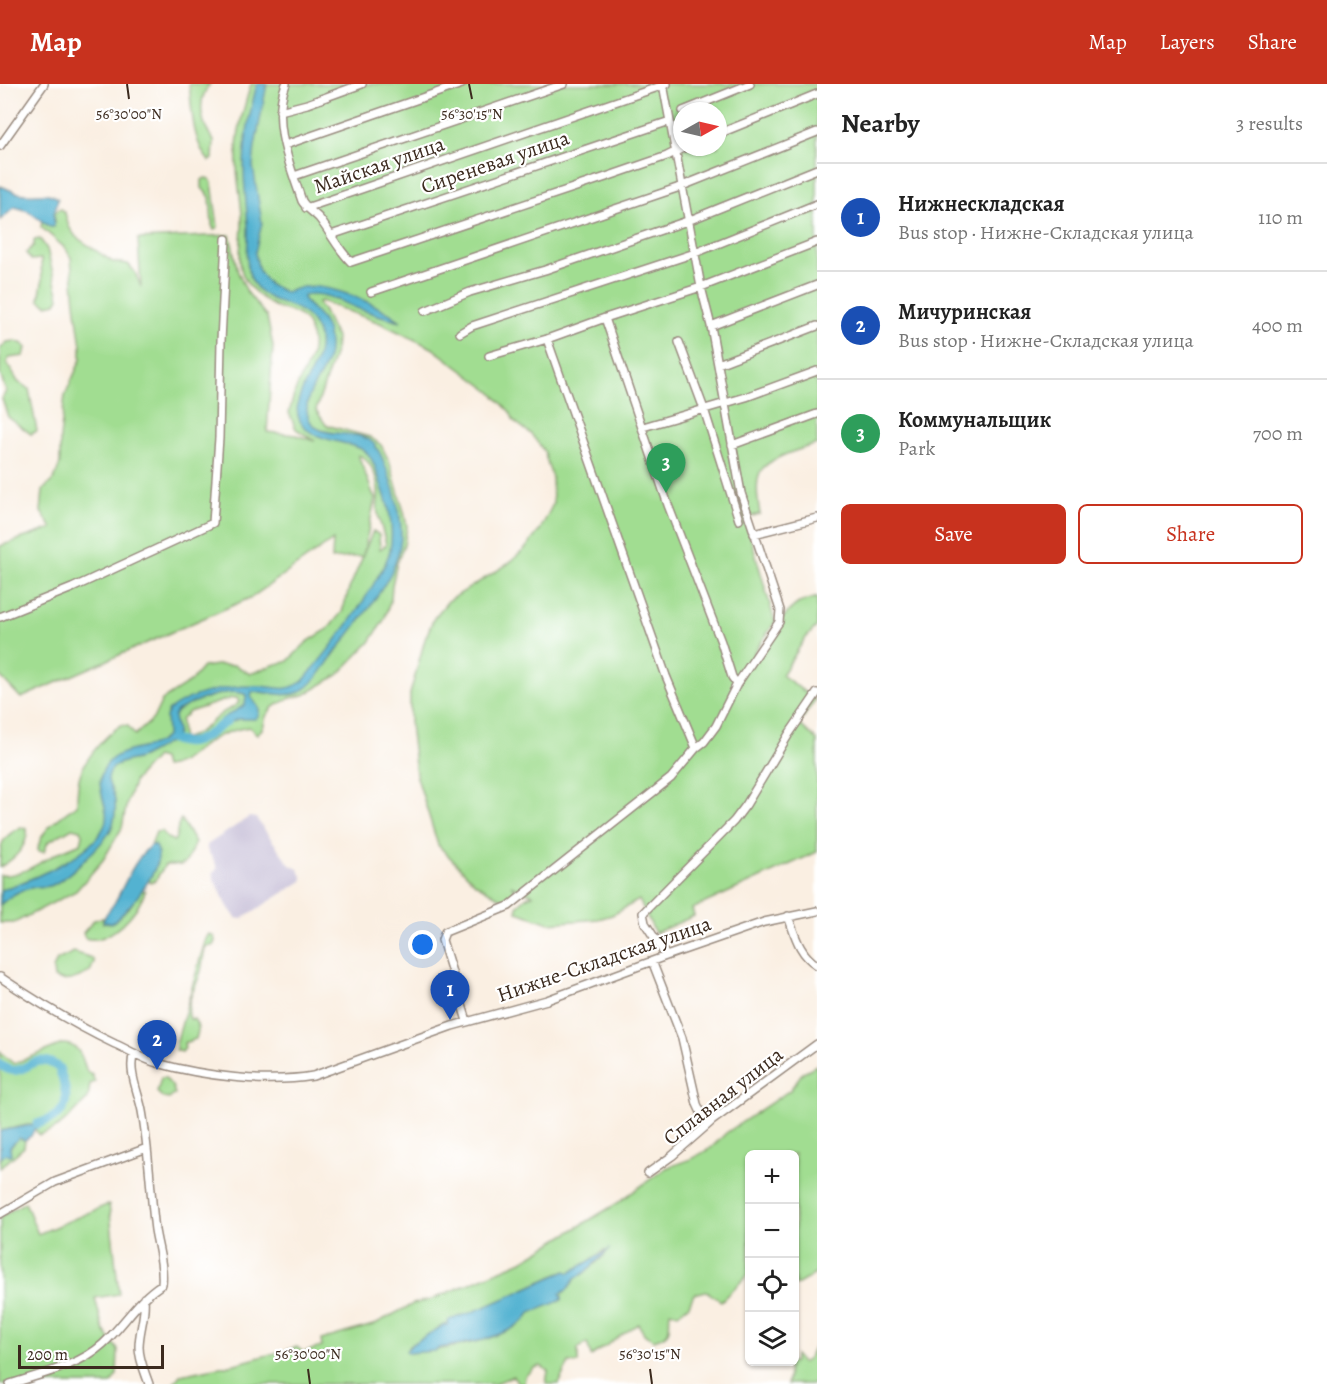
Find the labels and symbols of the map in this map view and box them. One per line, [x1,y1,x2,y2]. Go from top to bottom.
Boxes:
north arrow [673,102,727,156]
text: 56°30'00"N [96,104,162,124]
text: 56°30'15"N [441,104,503,124]
street label: Сиреневая улица [417,123,573,200]
street label: Майская улица [310,129,448,200]
pin: 3 [646,444,686,493]
street label: Нижне-Складская улица [493,909,715,1009]
your location [408,930,437,959]
pin: 1 [430,970,470,1020]
pin: 2 [138,1020,176,1070]
street label: Сплавная улица [657,1040,789,1152]
scale bar [18,1342,164,1370]
text: 56°30'00"N [275,1344,341,1364]
text: 56°30'15"N [619,1344,681,1364]

